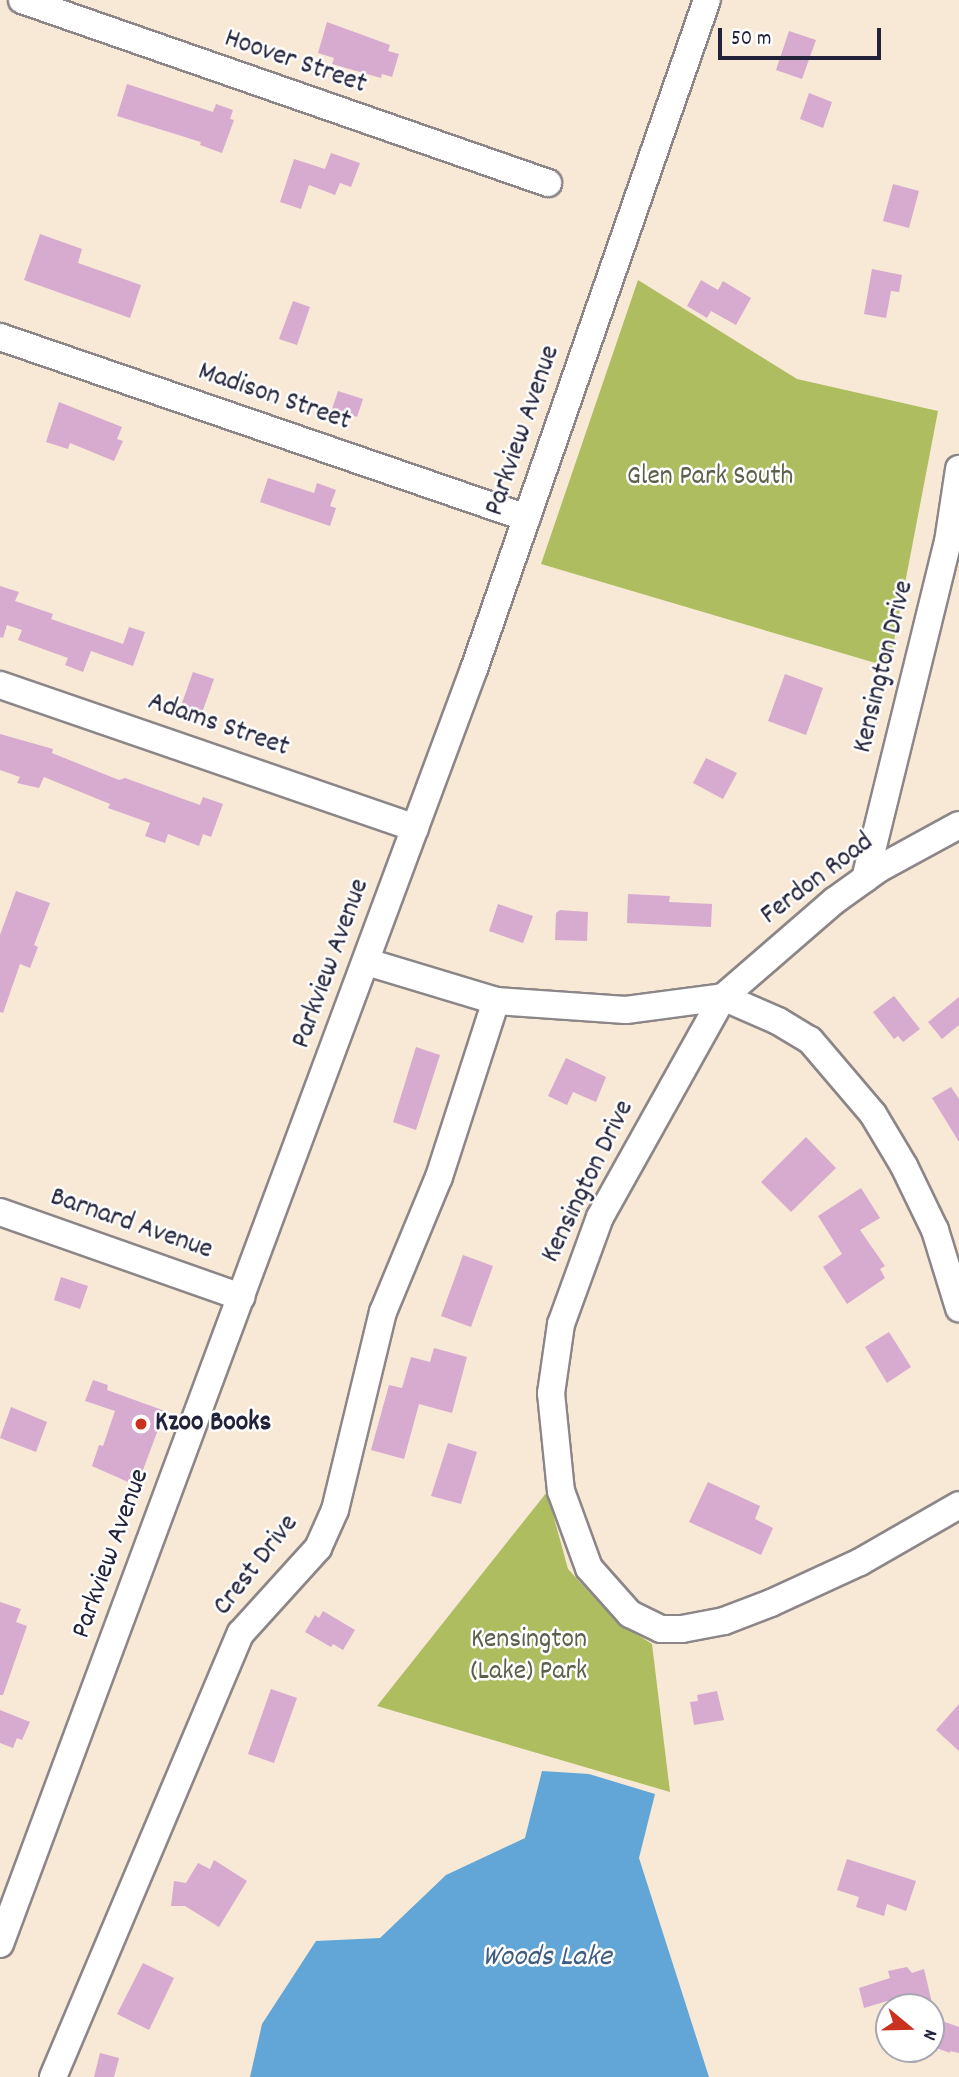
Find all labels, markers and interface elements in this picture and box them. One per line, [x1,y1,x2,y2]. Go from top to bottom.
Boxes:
scale bar [721,14,884,58]
street label: Hoover Street [220,23,370,103]
text: 50 m [731,25,771,55]
street label: Parkview Avenue [479,341,569,521]
street label: Madison Street [193,356,355,440]
park label: Glen Park South [627,461,793,495]
street label: Kensington Drive [847,577,923,757]
street label: Adams Street [143,686,293,766]
street label: Ferdon Road [755,827,881,933]
street label: Parkview Avenue [286,875,378,1053]
street label: Kensington Drive [535,1095,643,1269]
street label: Barnard Avenue [45,1182,217,1268]
place label: Kzoo Books [155,1407,271,1441]
marker: Kzoo Books [133,1416,149,1432]
street label: Parkview Avenue [66,1465,158,1643]
street label: Crest Drive [207,1509,307,1623]
park label: Kensington (Lake) Park [471,1624,587,1690]
water label: Woods Lake [482,1941,612,1977]
north arrow [875,1993,945,2063]
text: N [914,2026,943,2043]

